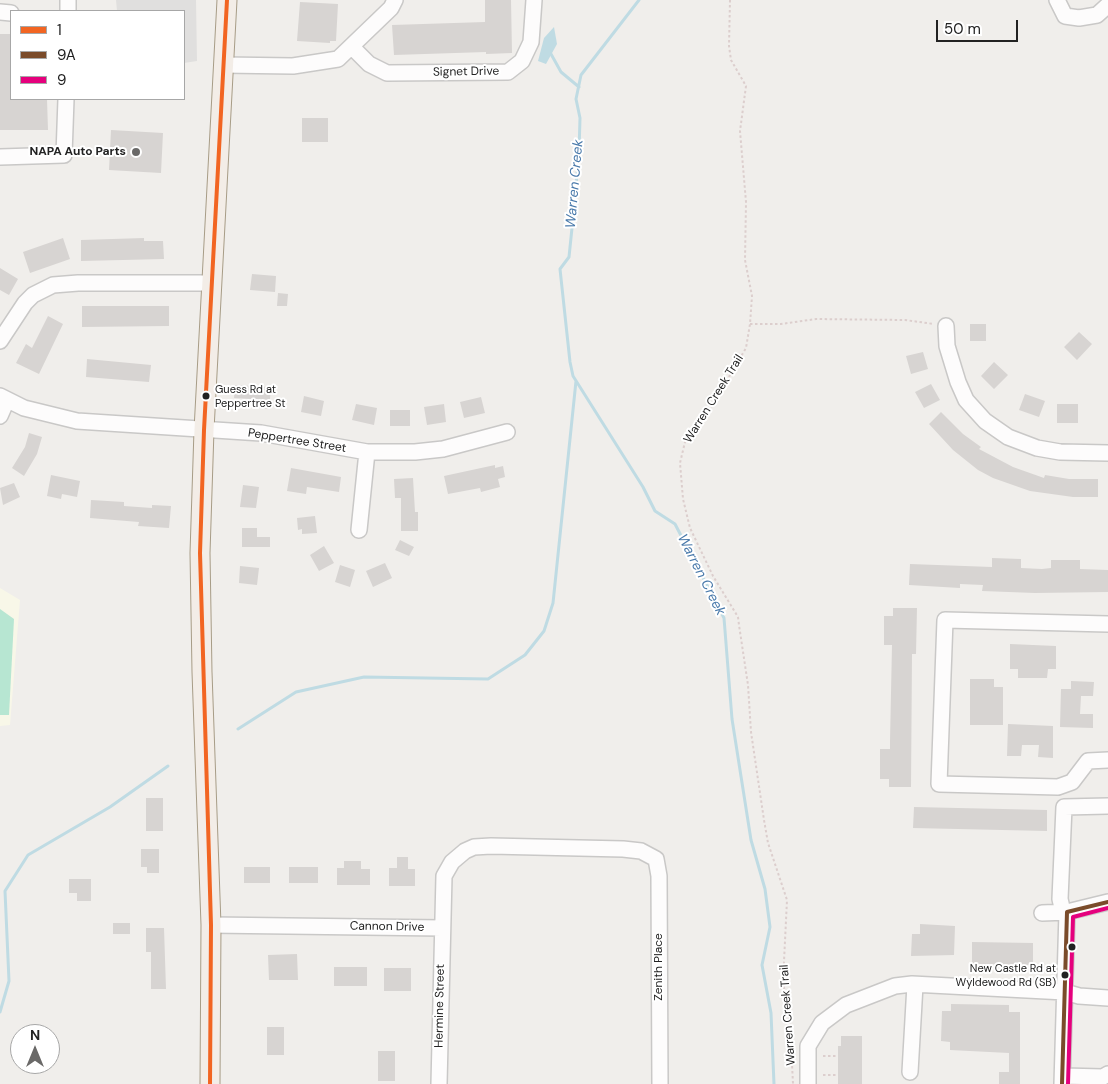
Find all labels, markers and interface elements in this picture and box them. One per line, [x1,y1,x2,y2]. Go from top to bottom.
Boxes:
legend [10,10,185,100]
scale bar [938,10,1020,42]
text: 50 m [944,19,981,39]
text: 1 [57,20,62,40]
text: 9A [57,45,76,65]
street label: Signet Drive [433,64,499,80]
text: 9 [57,70,66,90]
water label: Warren Creek [563,139,587,229]
place label: NAPA Auto Parts [29,145,126,159]
marker: NAPA Auto Parts [130,146,142,158]
street label: Warren Creek Trail [681,352,747,446]
place label: Guess Rd at Peppertree St [215,383,286,409]
marker: Guess Rd at Peppertree St [201,391,211,401]
street label: Peppertree Street [247,426,347,456]
water label: Warren Creek [673,531,729,619]
street label: Cannon Drive [350,919,424,935]
street label: Zenith Place [652,933,666,1001]
unlabelled marker [1067,942,1077,952]
place label: New Castle Rd at Wyldewood Rd (SB) [956,962,1056,988]
street label: Hermine Street [432,964,448,1048]
street label: Warren Creek Trail [777,964,799,1066]
marker: New Castle Rd at Wyldewood Rd (SB) [1060,970,1070,980]
north arrow [10,1024,60,1074]
text: N [30,1026,40,1044]

